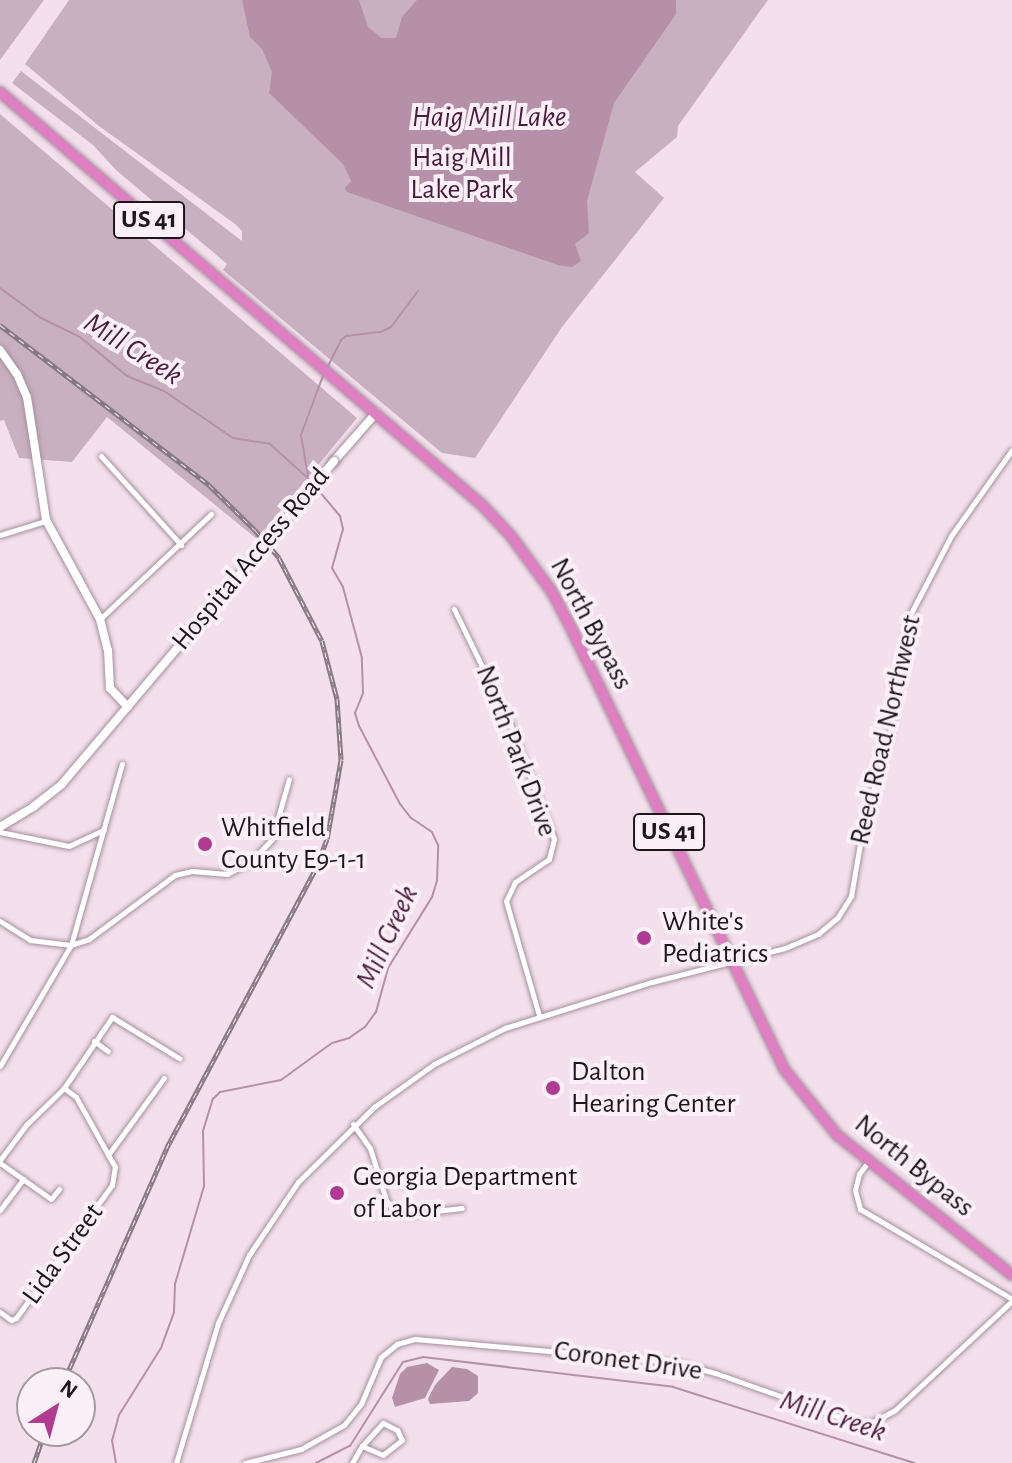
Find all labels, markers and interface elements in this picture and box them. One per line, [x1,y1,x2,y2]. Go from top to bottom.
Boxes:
water label: Haig Mill Lake [412,99,566,135]
park label: Haig Mill Lake Park [411,141,513,207]
road number: US 41 [113,198,185,242]
water label: Mill Creek [77,305,189,393]
street label: Hospital Access Road [165,461,337,657]
street label: North Bypass [542,553,640,695]
street label: Reed Road Northwest [843,612,929,848]
street label: North Park Drive [468,661,564,841]
road number: US 41 [633,810,705,854]
place label: Whitfield County E9-1-1 [221,811,366,877]
marker: Whitfield County E9-1-1 [196,835,214,853]
water label: Mill Creek [348,880,426,994]
place label: White's Pediatrics [662,905,768,971]
marker: White's Pediatrics [633,927,655,949]
place label: Dalton Hearing Center [571,1055,736,1121]
marker: Dalton Hearing Center [542,1077,564,1099]
street label: North Bypass [847,1108,981,1224]
place label: Georgia Department of Labor [353,1160,577,1226]
marker: Georgia Department of Labor [328,1184,346,1202]
street label: Lida Street [15,1197,111,1311]
street label: Coronet Drive [552,1334,704,1388]
north arrow [16,1367,96,1447]
text: N [56,1376,82,1403]
water label: Mill Creek [776,1382,890,1450]

